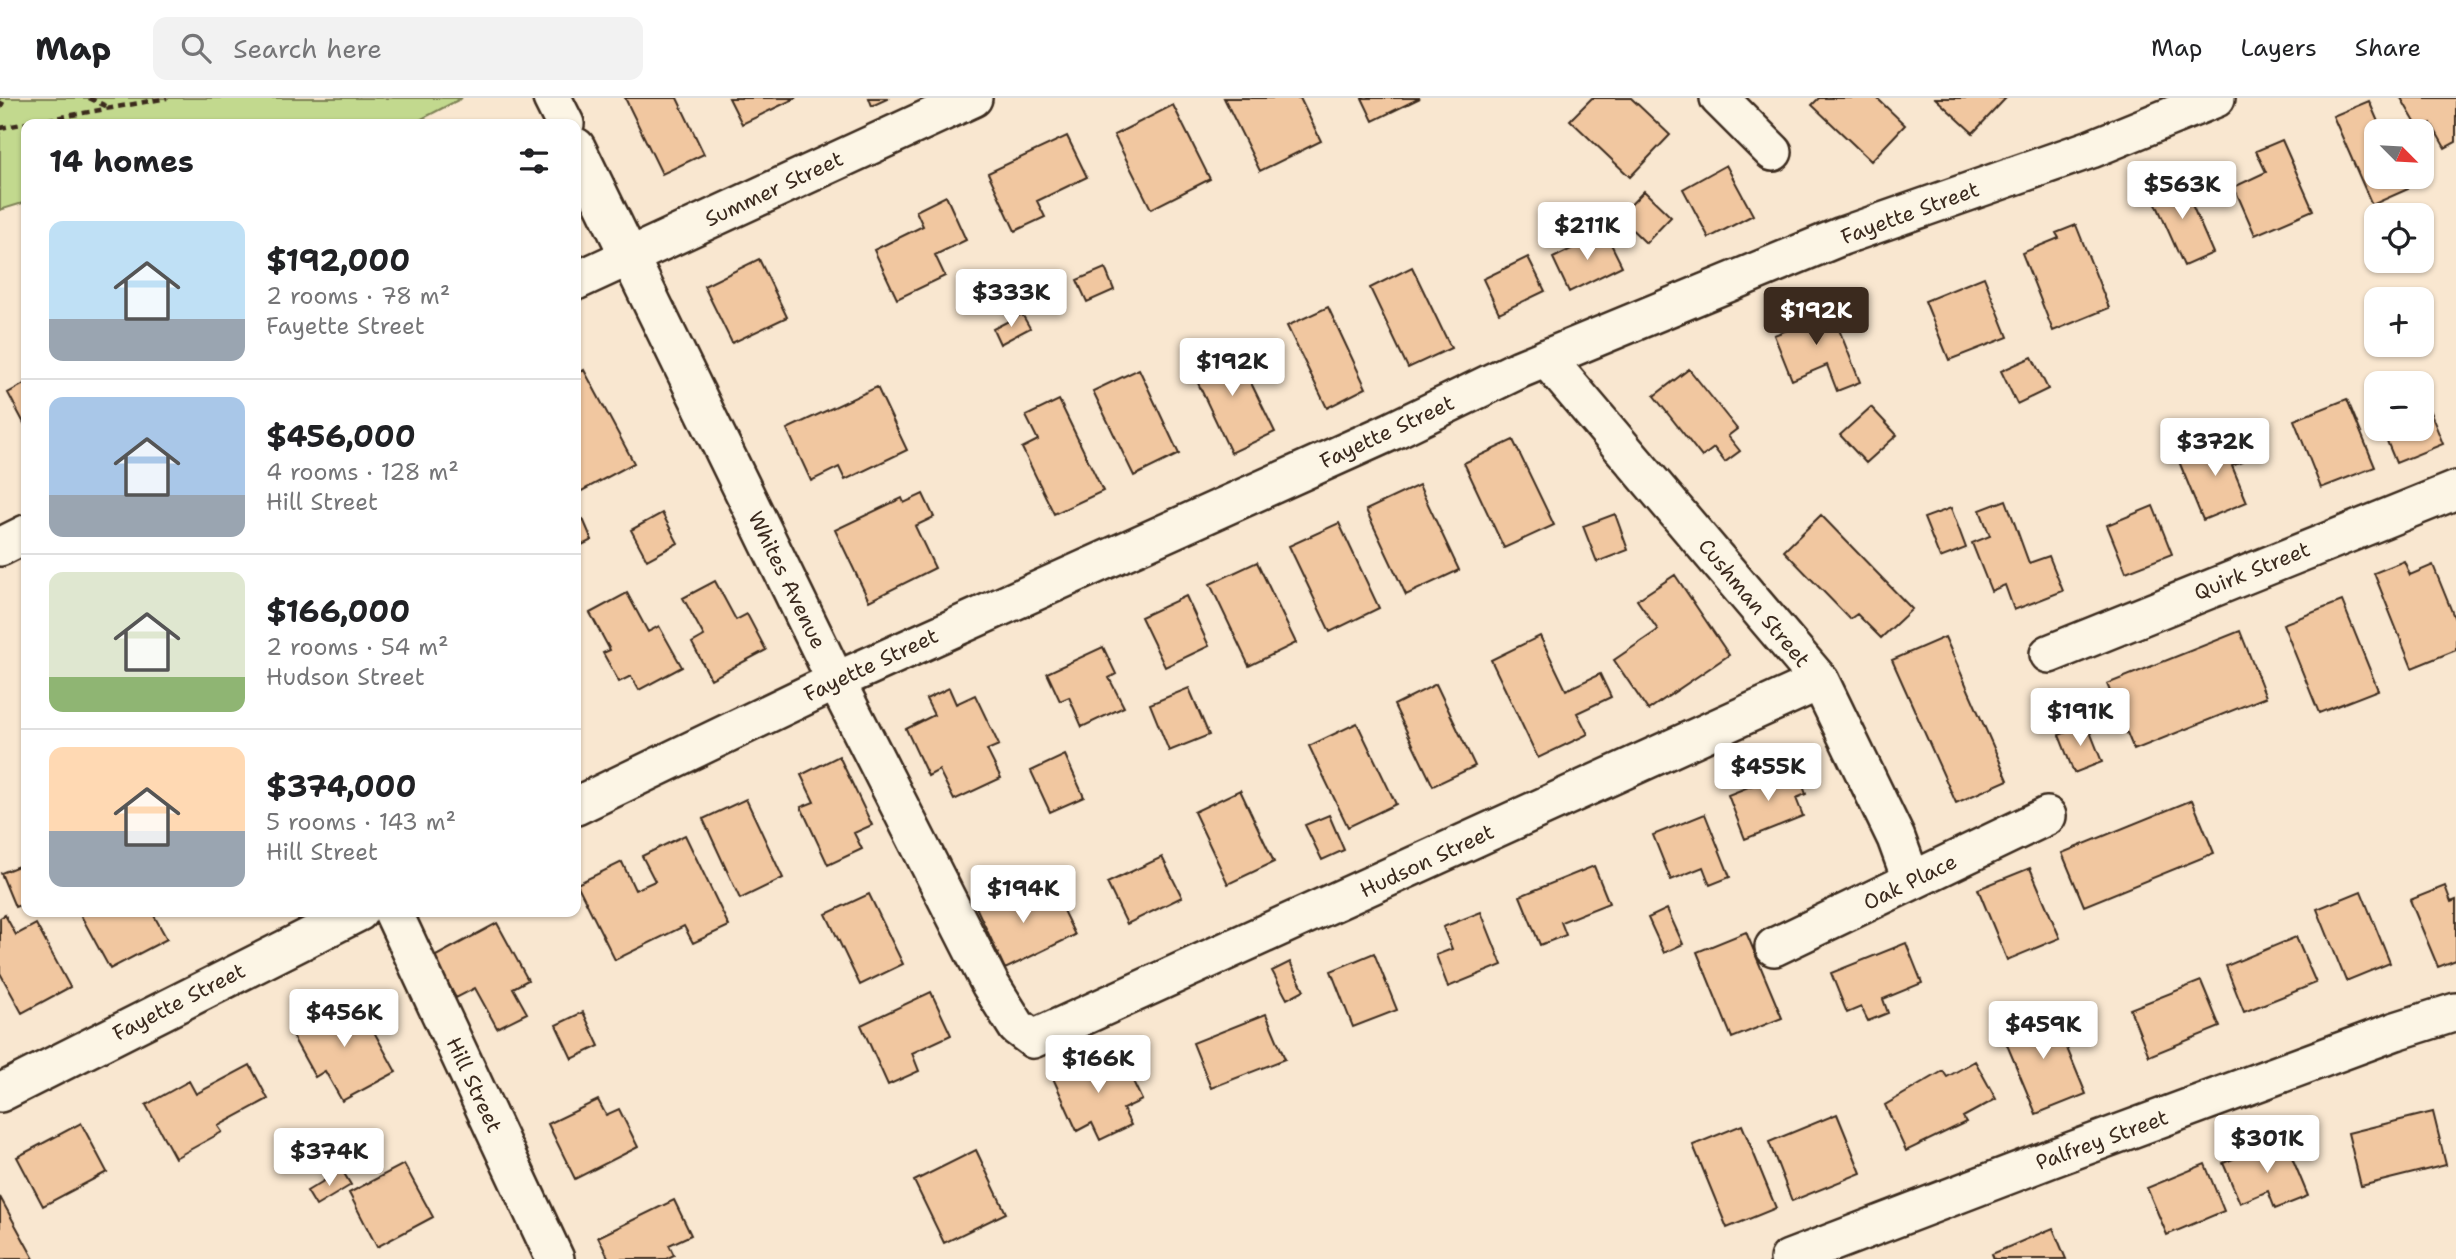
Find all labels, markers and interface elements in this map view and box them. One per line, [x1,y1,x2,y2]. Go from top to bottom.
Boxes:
search box [153,17,643,80]
text: Map [35,26,111,71]
icon: search [177,29,215,67]
text: Search here [233,31,382,66]
text: Map [2151,32,2202,64]
text: Layers [2240,32,2317,64]
text: Share [2355,32,2421,64]
north arrow [2364,119,2434,189]
map controls [2364,119,2434,441]
text: 14 homes [49,141,194,182]
icon: filters [515,142,553,180]
street label: Summer Street [700,145,848,233]
pin: $563K [2133,162,2231,221]
text: $563K [2143,169,2221,199]
street label: Fayette Street [1837,175,1983,251]
pin: $211K [1538,202,1636,262]
button: locate [2364,203,2434,273]
text: $211K [1554,210,1620,240]
text: $192,000 [266,240,410,281]
icon: home [105,249,189,333]
pin: $333K [962,270,1060,329]
text: $333K [972,277,1050,307]
text: 2 rooms · 78 m² [266,281,450,311]
button: + [2364,287,2434,357]
pin: $192K [1767,288,1865,347]
text: $192K [1780,295,1852,325]
text: Fayette Street [266,311,425,341]
pin: $192K [1183,338,1281,398]
text: $192K [1196,346,1268,376]
button: − [2364,371,2434,441]
street label: Fayette Street [1315,389,1459,475]
text: $456,000 [266,416,416,457]
pin: $372K [2166,418,2264,478]
icon: home [105,425,189,509]
text: $372K [2176,426,2254,456]
text: 4 rooms · 128 m² [266,457,459,487]
text: Hill Street [266,487,378,517]
street label: Whites Avenue [742,506,832,654]
street label: Cushman Street [1692,533,1816,673]
street label: Quirk Street [2190,535,2314,607]
text: $166,000 [266,591,410,632]
icon: home [105,600,189,684]
street label: Fayette Street [799,622,943,708]
text: 2 rooms · 54 m² [266,632,449,662]
text: Hudson Street [266,662,425,692]
pin: $191K [2031,688,2129,748]
text: $191K [2047,696,2113,726]
pin: $455K [1719,744,1817,803]
text: $455K [1730,751,1806,781]
text: $374,000 [266,766,417,807]
icon: home [105,775,189,859]
text: 5 rooms · 143 m² [266,807,456,837]
street label: Hudson Street [1355,818,1499,904]
text: Hill Street [266,837,378,867]
street label: Oak Place [1859,847,1961,917]
pin: $194K [974,866,1072,925]
text: $194K [987,873,1059,903]
street label: Fayette Street [108,957,250,1047]
pin: $456K [295,990,393,1049]
text: $456K [305,997,383,1027]
pin: $459K [1994,1002,2092,1061]
text: $459K [2005,1009,2081,1039]
street label: Hill Street [440,1033,508,1137]
pin: $166K [1049,1035,1147,1095]
text: $166K [1062,1043,1135,1073]
street label: Palfrey Street [2032,1103,2172,1177]
pin: $301K [2218,1116,2316,1175]
text: $301K [2230,1123,2304,1153]
pin: $374K [280,1128,378,1188]
text: $374K [290,1136,368,1166]

